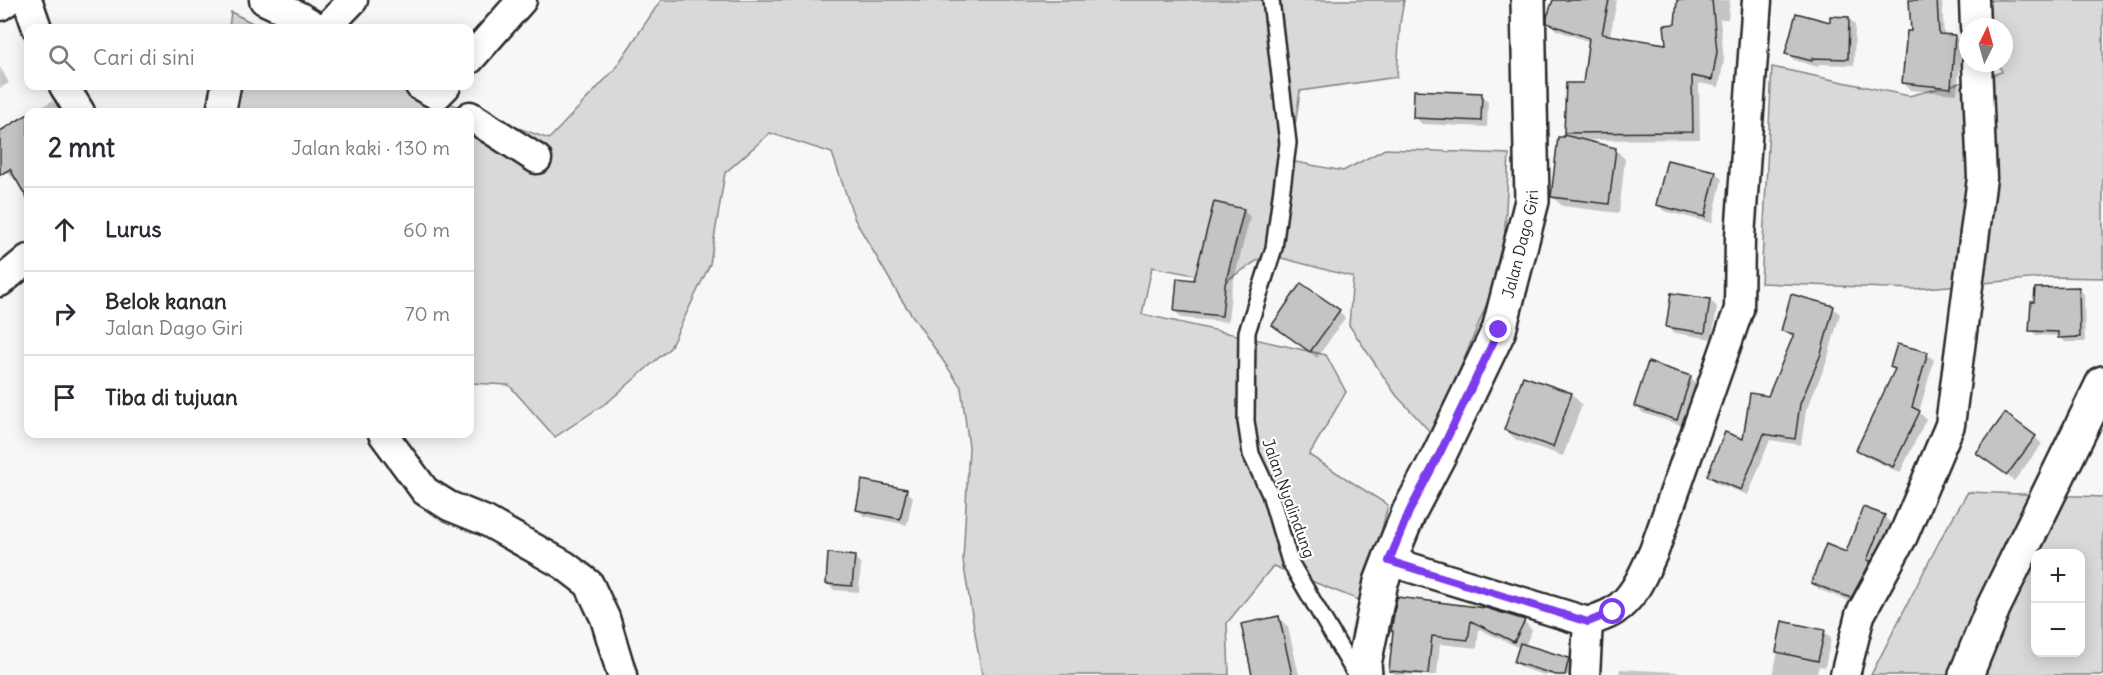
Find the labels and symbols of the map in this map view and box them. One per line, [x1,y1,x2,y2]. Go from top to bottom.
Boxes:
north arrow [1959,18,2013,72]
street label: Jalan Dago Giri [1498,190,1542,300]
route end [1485,316,1511,342]
street label: Jalan Nyalindung [1258,436,1320,560]
route start [1599,598,1625,624]

